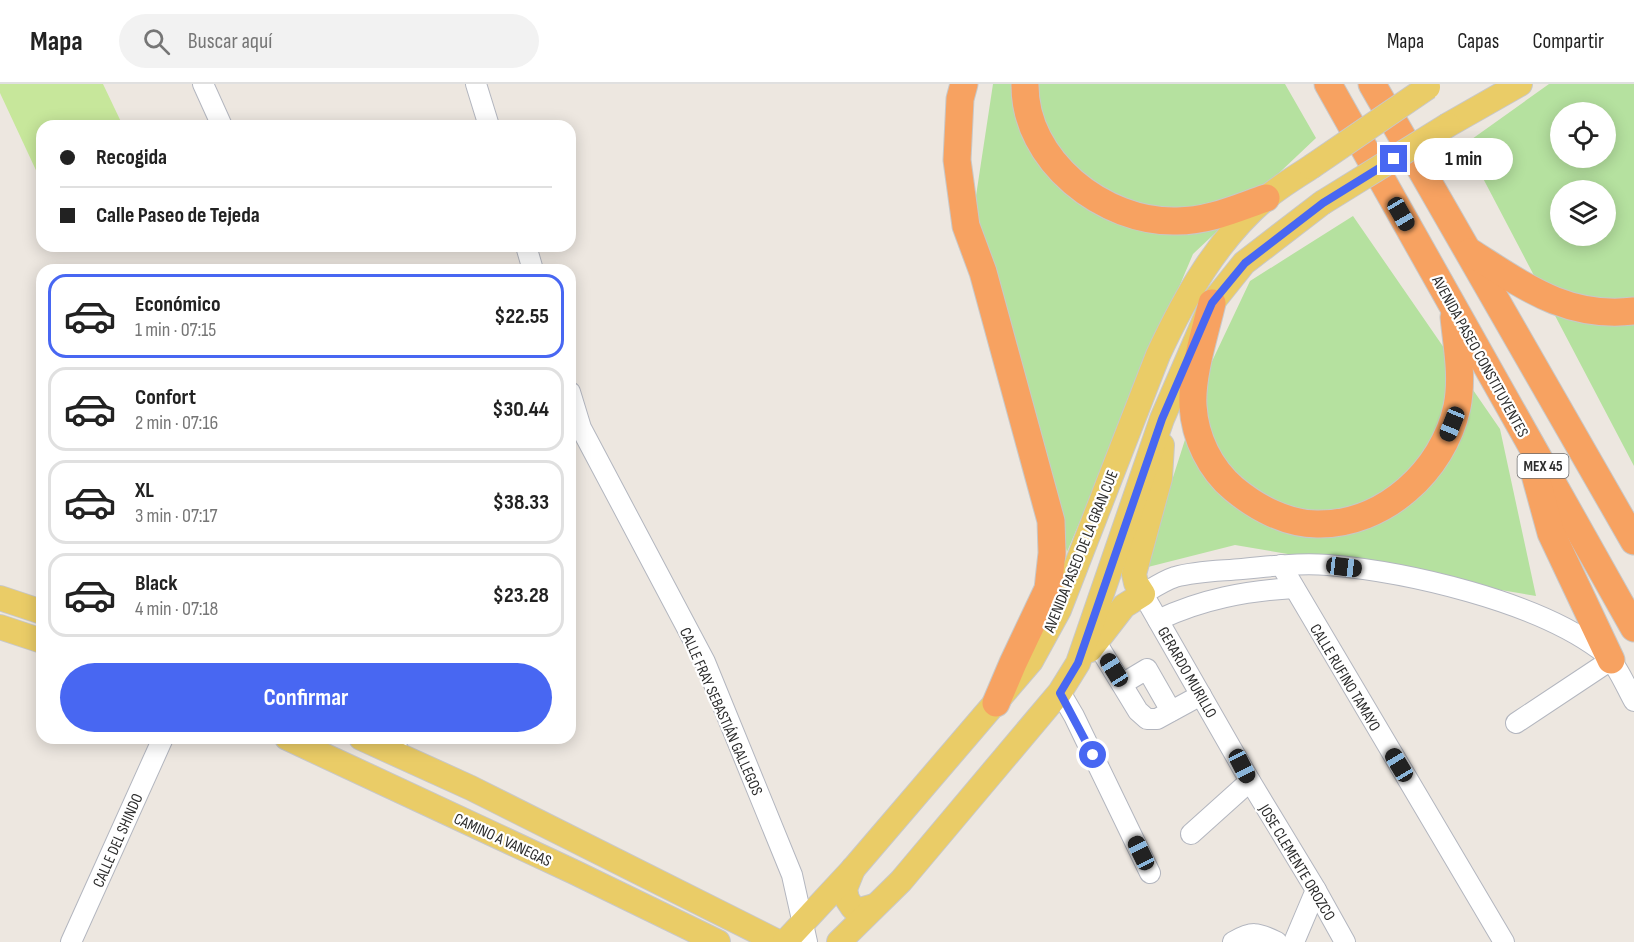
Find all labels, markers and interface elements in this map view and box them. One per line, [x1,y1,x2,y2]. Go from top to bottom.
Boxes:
search box [119,14,539,68]
text: Mapa [30,25,83,58]
icon: search [140,25,173,58]
text: Buscar aquí [188,28,272,55]
text: Mapa [1387,29,1424,54]
text: Capas [1457,29,1499,54]
text: Compartir [1532,29,1604,54]
map controls [1550,102,1616,246]
button: locate [1550,102,1616,168]
callout: 1 min [1415,138,1514,180]
text: Recogida [96,144,167,171]
route end [1380,145,1407,172]
text: 1 min [1445,147,1482,171]
button: layers [1550,180,1616,246]
car [1384,194,1418,234]
text: Calle Paseo de Tejeda [96,202,260,229]
street label: AVENIDA PASEO CONSTITUYENTES [1427,272,1532,441]
icon: car [63,289,117,343]
text: Económico [135,291,221,318]
text: $22.55 [494,303,549,330]
text: 1 min · 07:15 [135,318,216,342]
icon: car [63,382,117,436]
text: Confort [135,384,196,411]
text: $30.44 [492,396,549,423]
car [1437,404,1467,444]
text: 2 min · 07:16 [135,411,218,435]
road number: MEX 45 [1518,454,1568,478]
street label: AVENIDA PASEO DE LA GRAN CUE [1040,468,1123,636]
icon: car [63,475,117,529]
text: XL [135,477,154,504]
text: $38.33 [493,489,549,516]
text: 3 min · 07:17 [135,504,218,528]
car [1325,556,1363,578]
icon: car [63,568,117,622]
text: Black [135,570,177,597]
text: $23.28 [493,582,549,609]
text: 4 min · 07:18 [135,597,218,621]
street label: CALLE RUFINO TAMAYO [1305,621,1384,735]
street label: GERARDO MURILLO [1153,624,1220,722]
street label: CALLE FRAY SEBASTIÁN GALLEGOS [675,625,766,799]
car [1097,650,1131,690]
button: Confirmar [60,663,552,732]
route start [1079,741,1106,768]
car [1382,745,1416,785]
car [1226,746,1258,786]
street label: CALLE DEL SHINDO [89,791,148,890]
street label: JOSE CLEMENTE OROZCO [1254,800,1339,924]
street label: CAMINO A VANEGAS [451,810,554,871]
car [1125,833,1157,873]

